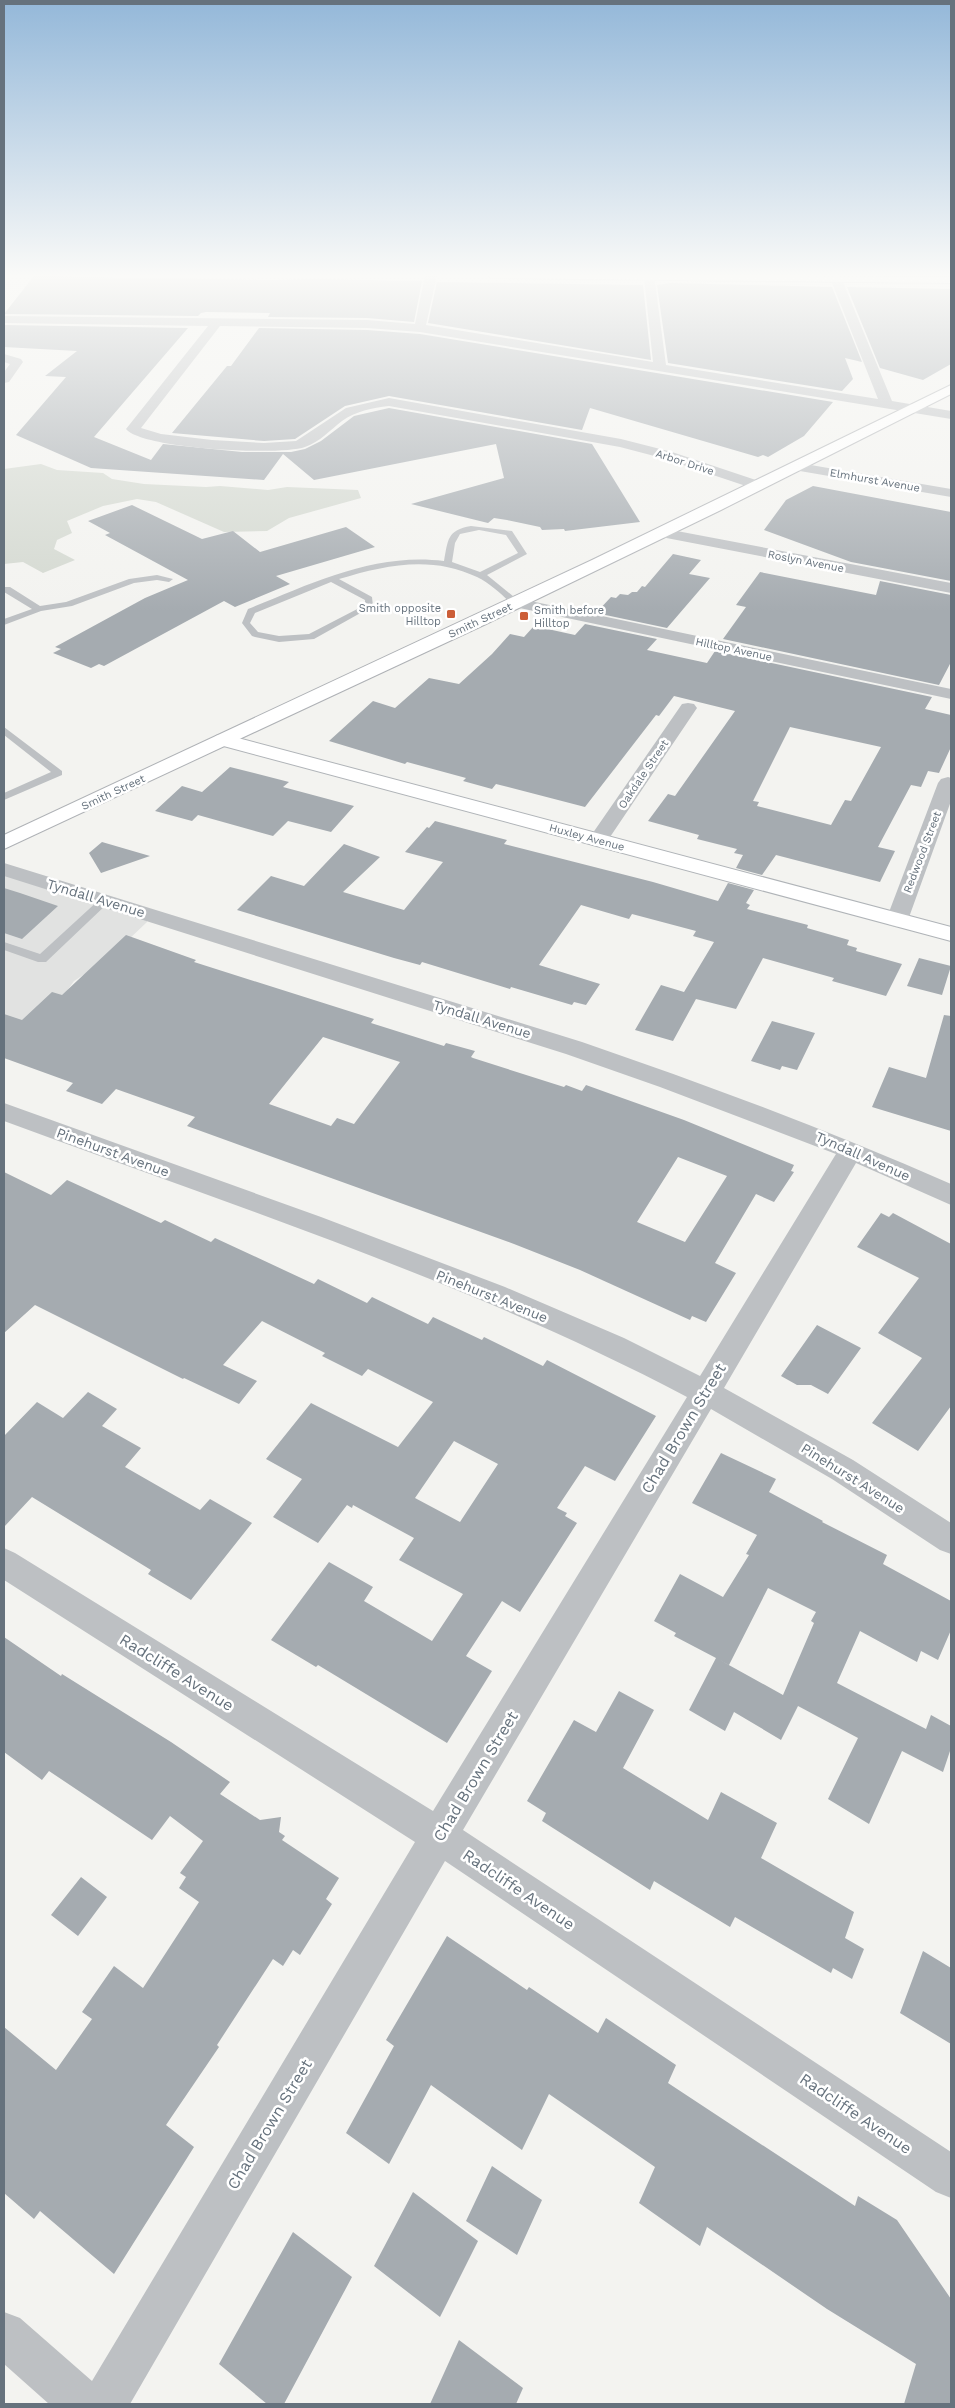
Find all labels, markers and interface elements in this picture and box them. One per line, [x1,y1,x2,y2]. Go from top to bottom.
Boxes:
street label: Arbor Drive [654,447,716,478]
street label: Elmhurst Avenue [829,466,921,495]
street label: Roslyn Avenue [767,548,845,575]
street label: Smith Street [446,600,514,641]
place label: Smith opposite Hilltop [359,602,441,628]
place label: Smith before Hilltop [534,604,604,630]
marker: Smith opposite Hilltop [445,608,457,620]
marker: Smith before Hilltop [518,610,530,622]
street label: Hilltop Avenue [694,635,773,664]
street label: Oakdale Street [616,737,671,811]
street label: Smith Street [79,772,147,813]
street label: Redwood Street [901,809,944,895]
street label: Huxley Avenue [548,821,626,854]
street label: Tyndall Avenue [45,875,147,921]
street label: Tyndall Avenue [431,996,533,1042]
street label: Pinehurst Avenue [54,1124,172,1180]
street label: Tyndall Avenue [813,1128,913,1184]
street label: Pinehurst Avenue [434,1266,550,1326]
street label: Chad Brown Street [637,1360,730,1497]
street label: Pinehurst Avenue [798,1440,908,1516]
street label: Radcliffe Avenue [116,1630,237,1715]
street label: Chad Brown Street [429,1708,522,1845]
street label: Radcliffe Avenue [459,1845,578,1934]
street label: Chad Brown Street [223,2056,316,2193]
street label: Radcliffe Avenue [796,2069,915,2158]

